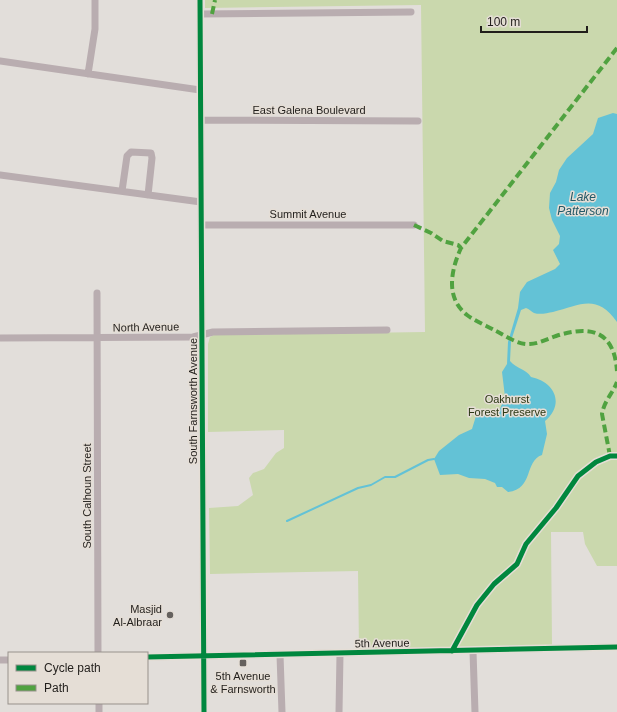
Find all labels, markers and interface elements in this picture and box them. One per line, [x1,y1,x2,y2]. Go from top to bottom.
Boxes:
scale bar [481,8,587,34]
text: 100 m [487,15,520,29]
street label: East Galena Boulevard [252,104,366,116]
water label: Lake Patterson [557,190,609,218]
street label: Summit Avenue [270,208,346,220]
street label: North Avenue [113,320,179,334]
street label: South Farnsworth Avenue [187,338,199,464]
park label: Oakhurst Forest Preserve [468,393,546,418]
street label: South Calhoun Street [81,443,93,549]
place label: Masjid Al-Albraar [113,603,162,628]
marker: Masjid Al-Albraar [165,610,175,620]
street label: 5th Avenue [354,637,410,649]
legend [8,652,148,704]
marker: 5th Avenue & Farnsworth [238,658,248,668]
text: Cycle path [44,661,101,675]
place label: 5th Avenue & Farnsworth [210,670,276,695]
text: Path [44,681,69,695]

